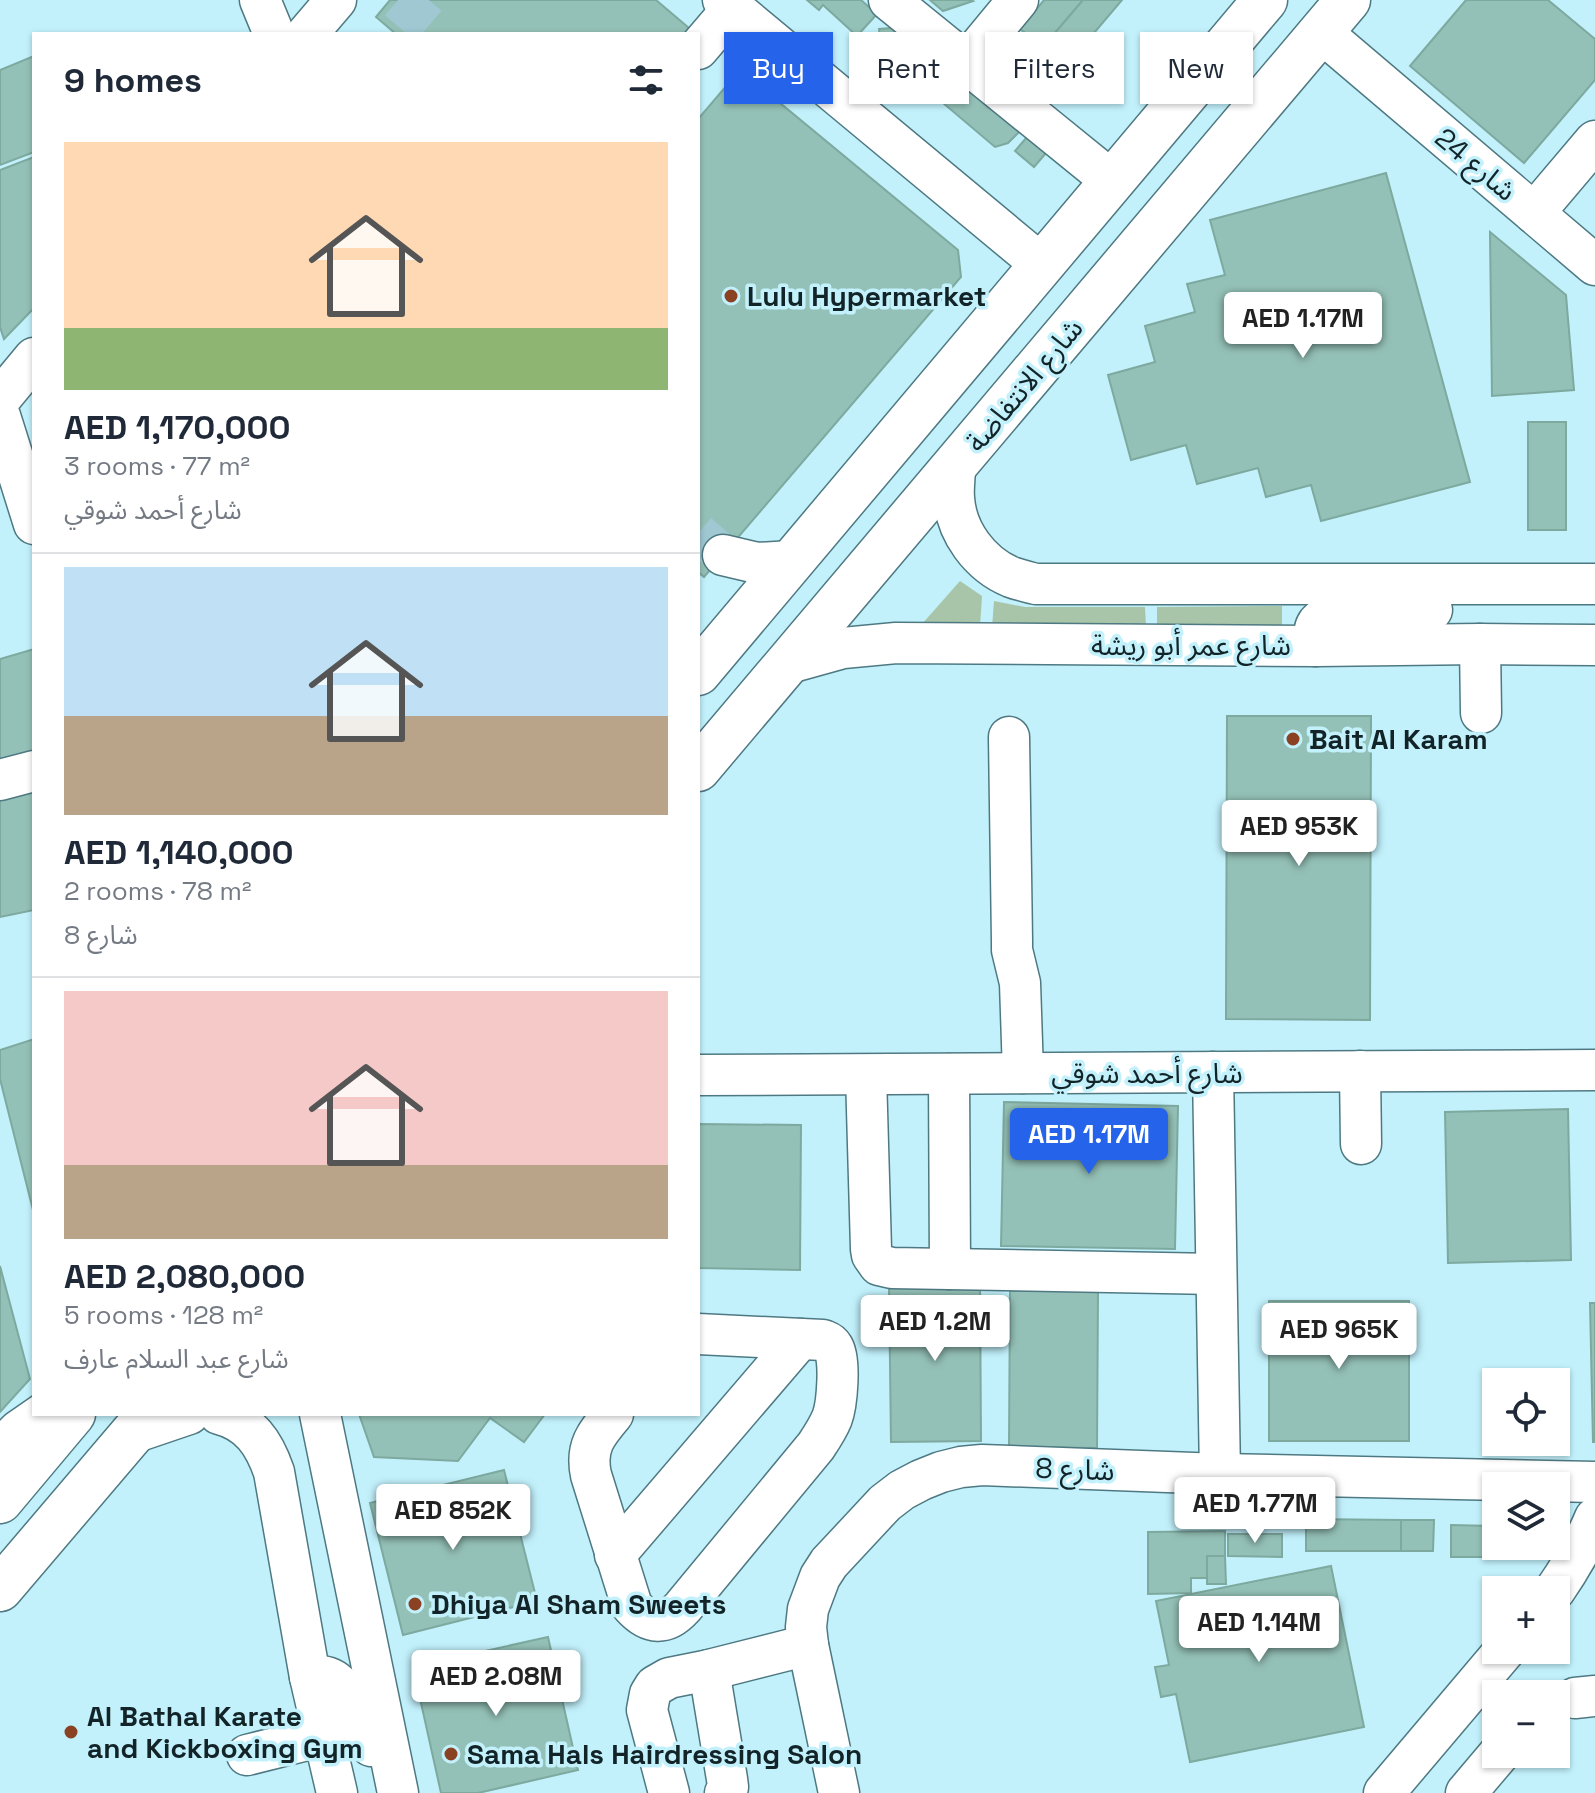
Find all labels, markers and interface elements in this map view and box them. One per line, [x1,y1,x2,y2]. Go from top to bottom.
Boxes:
chip: Buy [724,32,833,104]
chip: Rent [849,32,969,104]
chip: Filters [985,32,1124,104]
chip: New [1140,32,1253,104]
icon: filters [624,58,668,102]
text: 9 homes [64,59,202,102]
street label: شارع 24 [1426,120,1524,211]
icon: home [294,194,438,338]
place label: Lulu Hypermarket [747,278,987,314]
marker: Lulu Hypermarket [722,287,740,305]
pin: AED 1.17M [1211,292,1395,360]
text: AED 1.17M [1242,301,1364,335]
street label: شارع الانتفاضة [958,311,1093,461]
text: AED 1,170,000 [64,406,291,449]
text: 3 rooms · 77 m² [64,449,250,483]
text: شارع أحمد شوقي [64,493,242,527]
icon: home [294,619,438,763]
street label: شارع عمر أبو ريشة [1091,627,1291,666]
place label: Bait Al Karam [1309,721,1488,757]
marker: Bait Al Karam [1284,730,1302,748]
pin: AED 953K [1216,800,1382,868]
text: AED 953K [1240,809,1358,843]
text: AED 1,140,000 [64,831,294,874]
text: 2 rooms · 78 m² [64,874,251,908]
text: شارع 8 [64,918,138,952]
icon: home [294,1043,438,1187]
street label: شارع أحمد شوقي [1051,1055,1243,1094]
pin: AED 1.17M [997,1108,1181,1176]
text: AED 1.17M [1028,1117,1150,1151]
text: AED 2,080,000 [64,1255,305,1298]
pin: AED 1.2M [852,1295,1018,1363]
text: 5 rooms · 128 m² [64,1298,263,1332]
pin: AED 965K [1256,1303,1422,1371]
text: AED 1.2M [879,1304,991,1338]
text: AED 965K [1280,1312,1398,1346]
text: شارع عبد السلام عارف [64,1342,289,1376]
map controls [1482,1368,1570,1768]
button: locate [1482,1368,1570,1456]
street label: شارع 8 [1035,1450,1115,1491]
button: layers [1482,1472,1570,1560]
pin: AED 1.77M [1163,1477,1347,1545]
pin: AED 852K [370,1484,536,1552]
text: AED 1.77M [1192,1486,1318,1520]
text: AED 852K [394,1493,512,1527]
button: + [1482,1576,1570,1664]
place label: Dhiya Al Sham Sweets [431,1586,726,1622]
marker: Dhiya Al Sham Sweets [406,1595,424,1613]
pin: AED 1.14M [1167,1596,1351,1664]
text: AED 1.14M [1197,1605,1321,1639]
pin: AED 2.08M [404,1650,588,1718]
text: AED 2.08M [429,1659,563,1693]
button: − [1482,1680,1570,1768]
place label: Al Bathal Karate and Kickboxing Gym [87,1698,363,1766]
marker: Al Bathal Karate and Kickboxing Gym [62,1723,80,1741]
place label: Sama Hals Hairdressing Salon [467,1736,862,1772]
marker: Sama Hals Hairdressing Salon [442,1745,460,1763]

